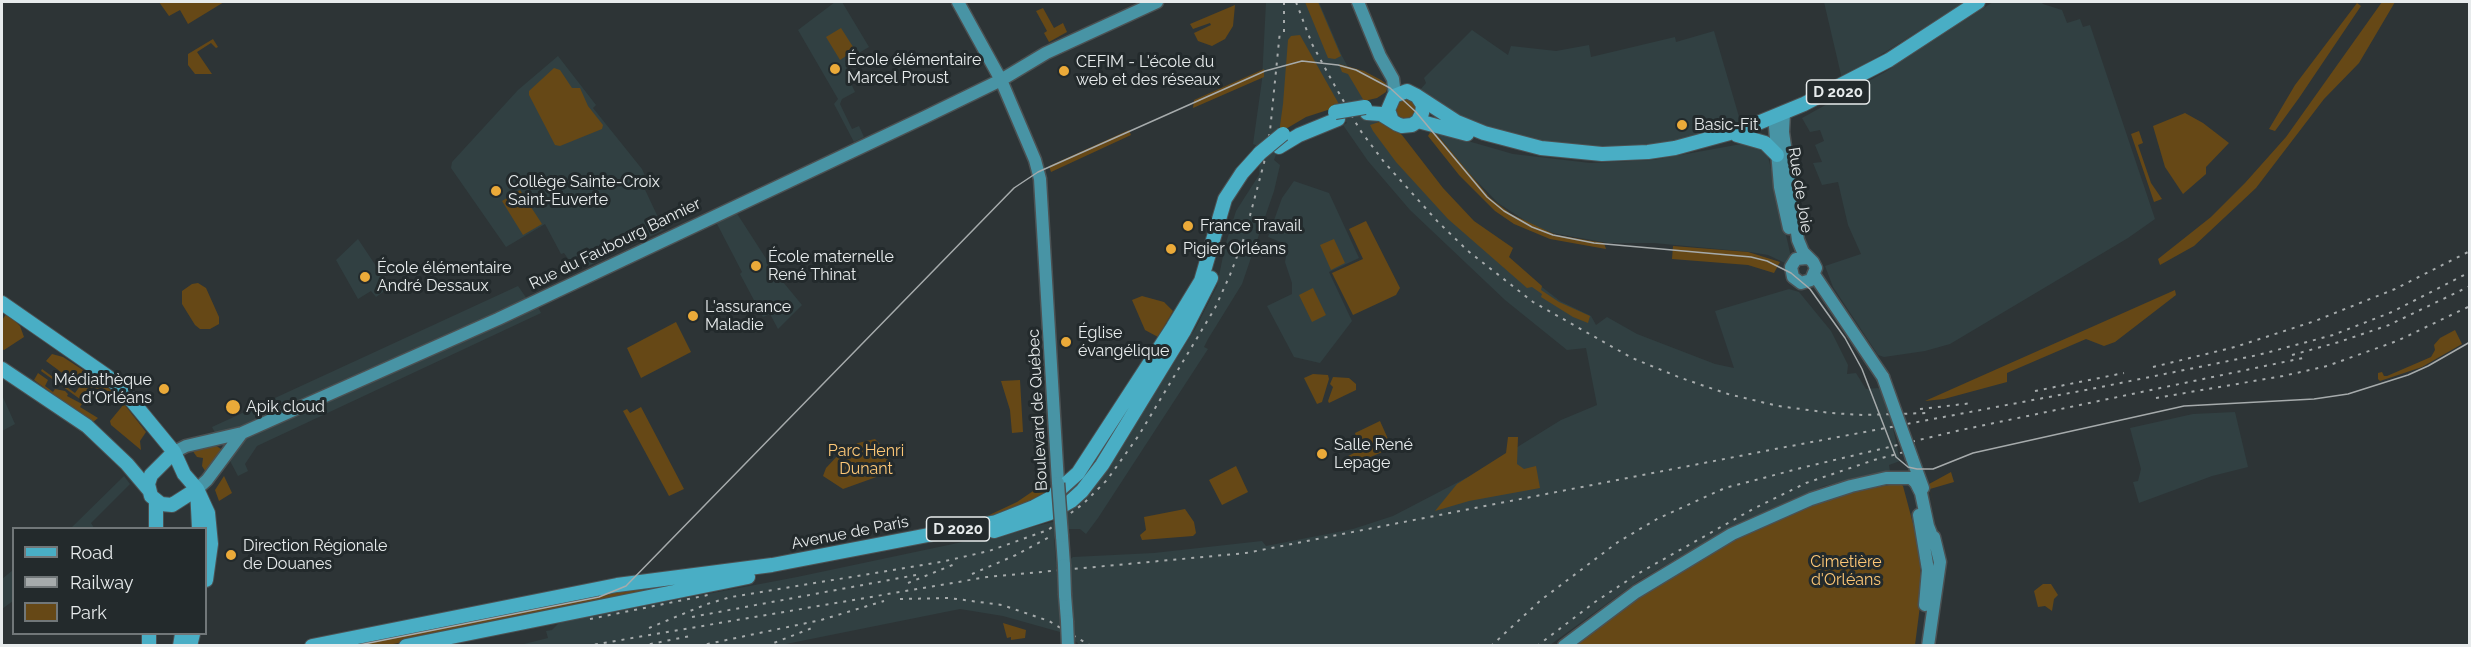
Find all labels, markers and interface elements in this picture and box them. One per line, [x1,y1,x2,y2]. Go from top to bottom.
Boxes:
place label: École élémentaire Marcel Proust [847,50,981,88]
place label: CEFIM - L'école du web et des réseaux [1076,52,1220,90]
marker: École élémentaire Marcel Proust [828,62,842,76]
marker: CEFIM - L'école du web et des réseaux [1057,64,1071,78]
road number: D 2020 [1806,80,1870,104]
place label: Basic-Fit [1694,115,1758,135]
marker: Basic-Fit [1675,118,1689,132]
street label: Rue de Joie [1784,146,1816,234]
place label: Collège Sainte-Croix Saint-Euverte [508,172,660,210]
marker: Collège Sainte-Croix Saint-Euverte [489,184,503,198]
street label: Rue du Faubourg Bannier [526,194,704,294]
place label: France Travail [1200,216,1302,236]
marker: France Travail [1181,219,1195,233]
place label: Pigier Orléans [1183,239,1286,259]
marker: Pigier Orléans [1164,242,1178,256]
place label: École maternelle René Thinat [768,247,894,285]
place label: École élémentaire André Dessaux [377,258,511,296]
marker: École maternelle René Thinat [749,259,763,273]
marker: École élémentaire André Dessaux [358,270,372,284]
place label: L'assurance Maladie [705,297,791,335]
marker: L'assurance Maladie [686,309,700,323]
place label: Église évangélique [1078,323,1169,361]
street label: Boulevard de Québec [1024,329,1052,491]
marker: Église évangélique [1059,335,1073,349]
place label: Médiathèque d'Orléans [54,370,152,408]
marker: Médiathèque d'Orléans [157,382,171,396]
place label: Apik cloud [246,397,325,417]
marker: Apik cloud [224,398,242,416]
place label: Salle René Lepage [1334,435,1413,473]
park label: Parc Henri Dunant [828,441,904,479]
marker: Salle René Lepage [1315,447,1329,461]
street label: Avenue de Paris [790,512,910,554]
road number: D 2020 [926,517,990,541]
legend [12,527,207,635]
place label: Direction Régionale de Douanes [243,536,388,574]
text: Road [70,542,113,563]
marker: Direction Régionale de Douanes [224,548,238,562]
park label: Cimetière d'Orléans [1810,552,1882,590]
text: Railway [70,572,134,593]
text: Park [70,602,107,623]

